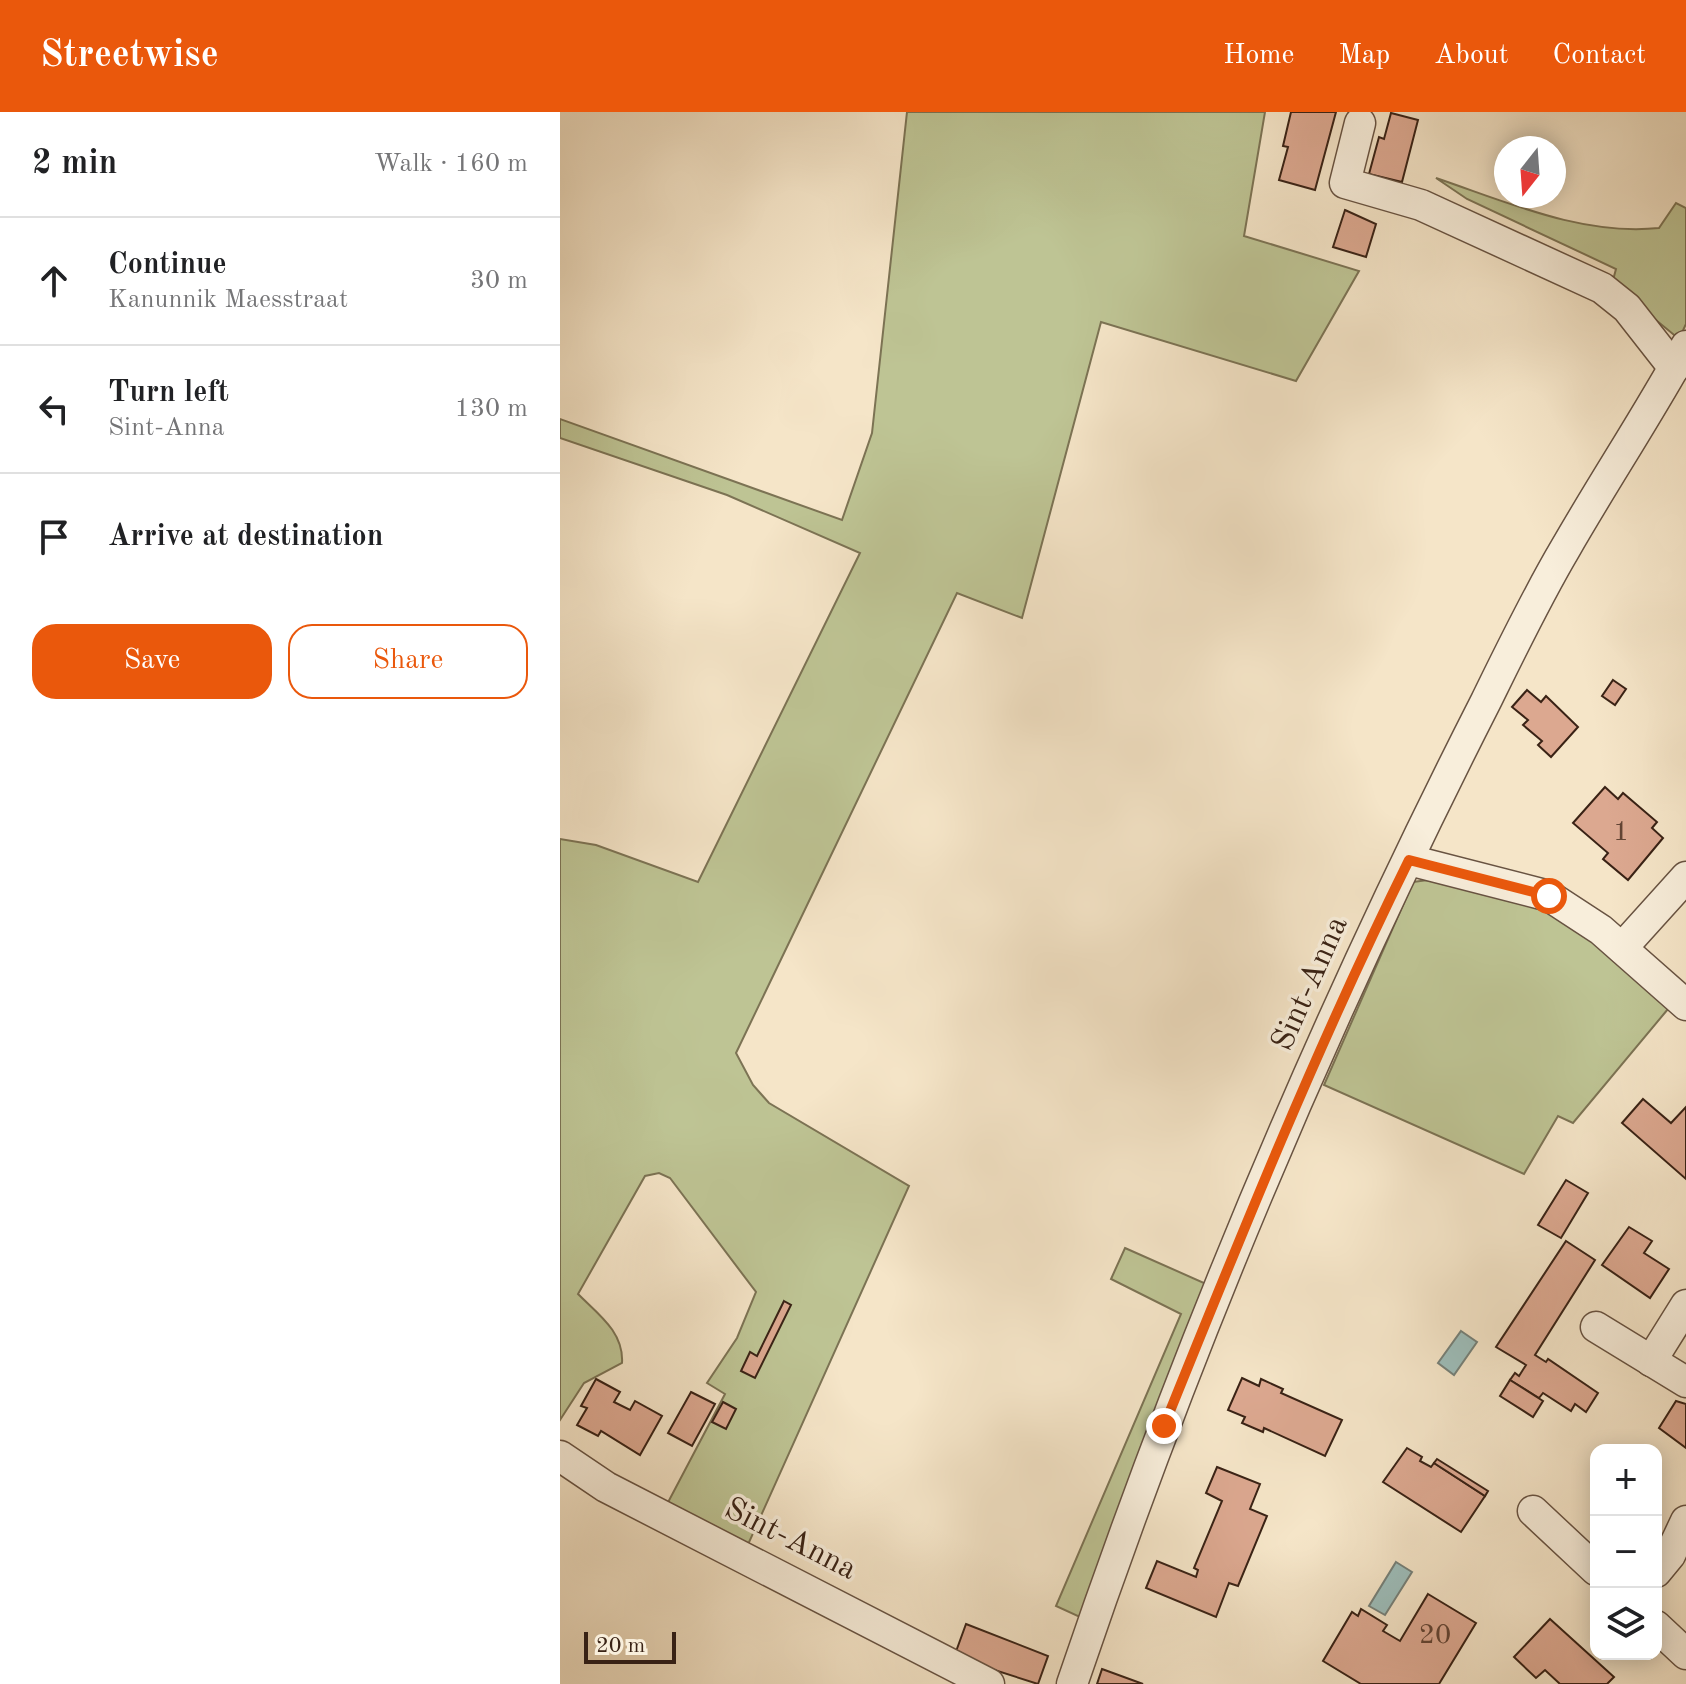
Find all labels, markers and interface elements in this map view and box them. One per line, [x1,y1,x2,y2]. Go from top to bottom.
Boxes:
text: Streetwise [40,37,219,75]
text: Home [1223,42,1294,70]
text: Map [1338,42,1390,70]
text: About [1434,42,1509,70]
text: Contact [1553,42,1646,70]
north arrow [1494,136,1566,208]
text: 2 min [32,147,117,181]
text: Walk · 160 m [374,151,528,177]
text: Continue [108,250,227,280]
icon: ahead [32,259,76,303]
text: 30 m [470,268,528,294]
text: Kanunnik Maesstraat [108,287,348,313]
text: Turn left [108,378,229,408]
icon: left [32,387,76,431]
text: 130 m [455,396,528,422]
text: Sint-Anna [108,415,225,441]
icon: arrive [32,515,76,559]
text: Arrive at destination [108,522,383,552]
button: Save [32,624,272,699]
button: Share [288,624,528,699]
house number: 1 [1613,819,1629,847]
route start [1531,878,1567,914]
street label: Sint-Anna [1267,912,1355,1056]
route end [1146,1408,1182,1444]
map controls [1590,1444,1662,1660]
button: + [1590,1444,1662,1516]
street label: Sint-Anna [719,1493,861,1587]
button: − [1590,1516,1662,1588]
button: layers [1590,1588,1662,1660]
house number: 20 [1419,1622,1451,1650]
scale bar [584,1628,676,1664]
text: 20 m [596,1635,645,1657]

